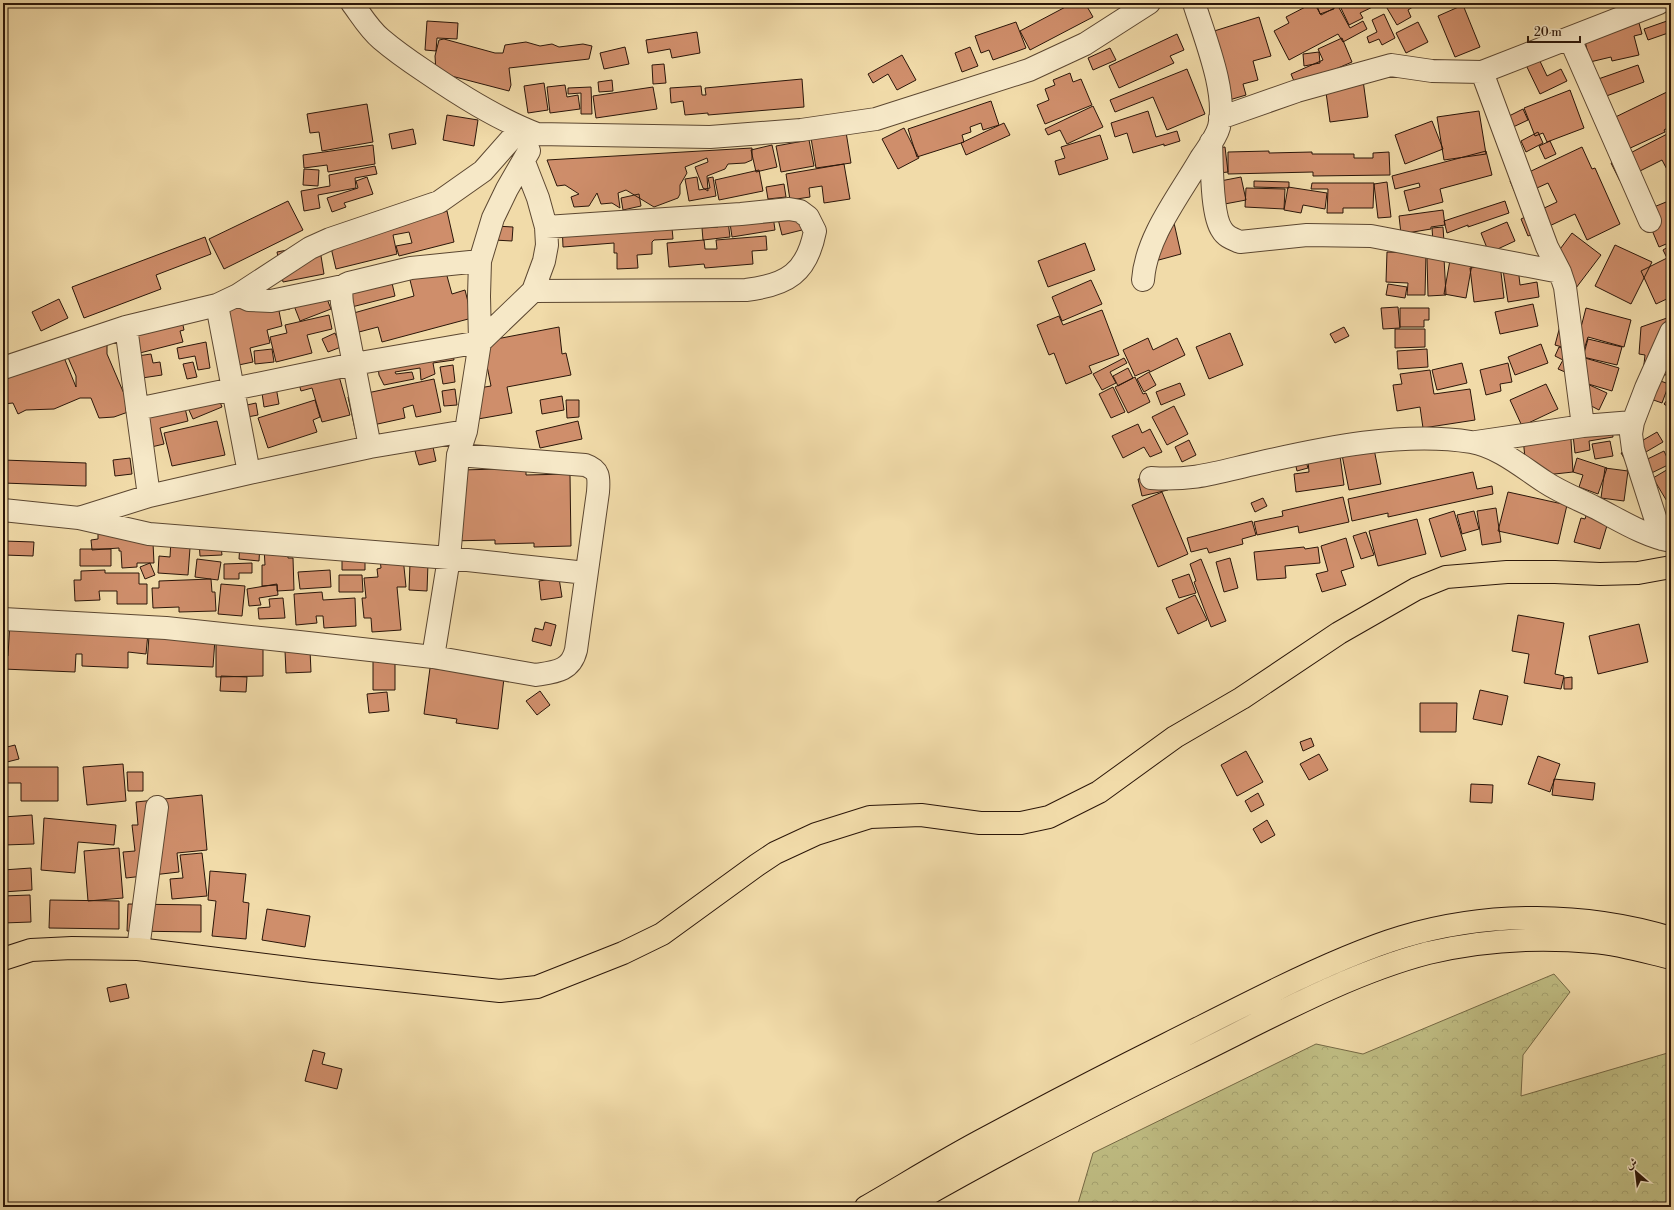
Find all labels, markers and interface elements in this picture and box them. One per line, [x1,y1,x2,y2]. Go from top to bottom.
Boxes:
scale bar [1528,18,1580,44]
text: 20 m [1534,25,1562,40]
north arrow [1616,1152,1656,1192]
text: ش [1624,1155,1640,1173]

